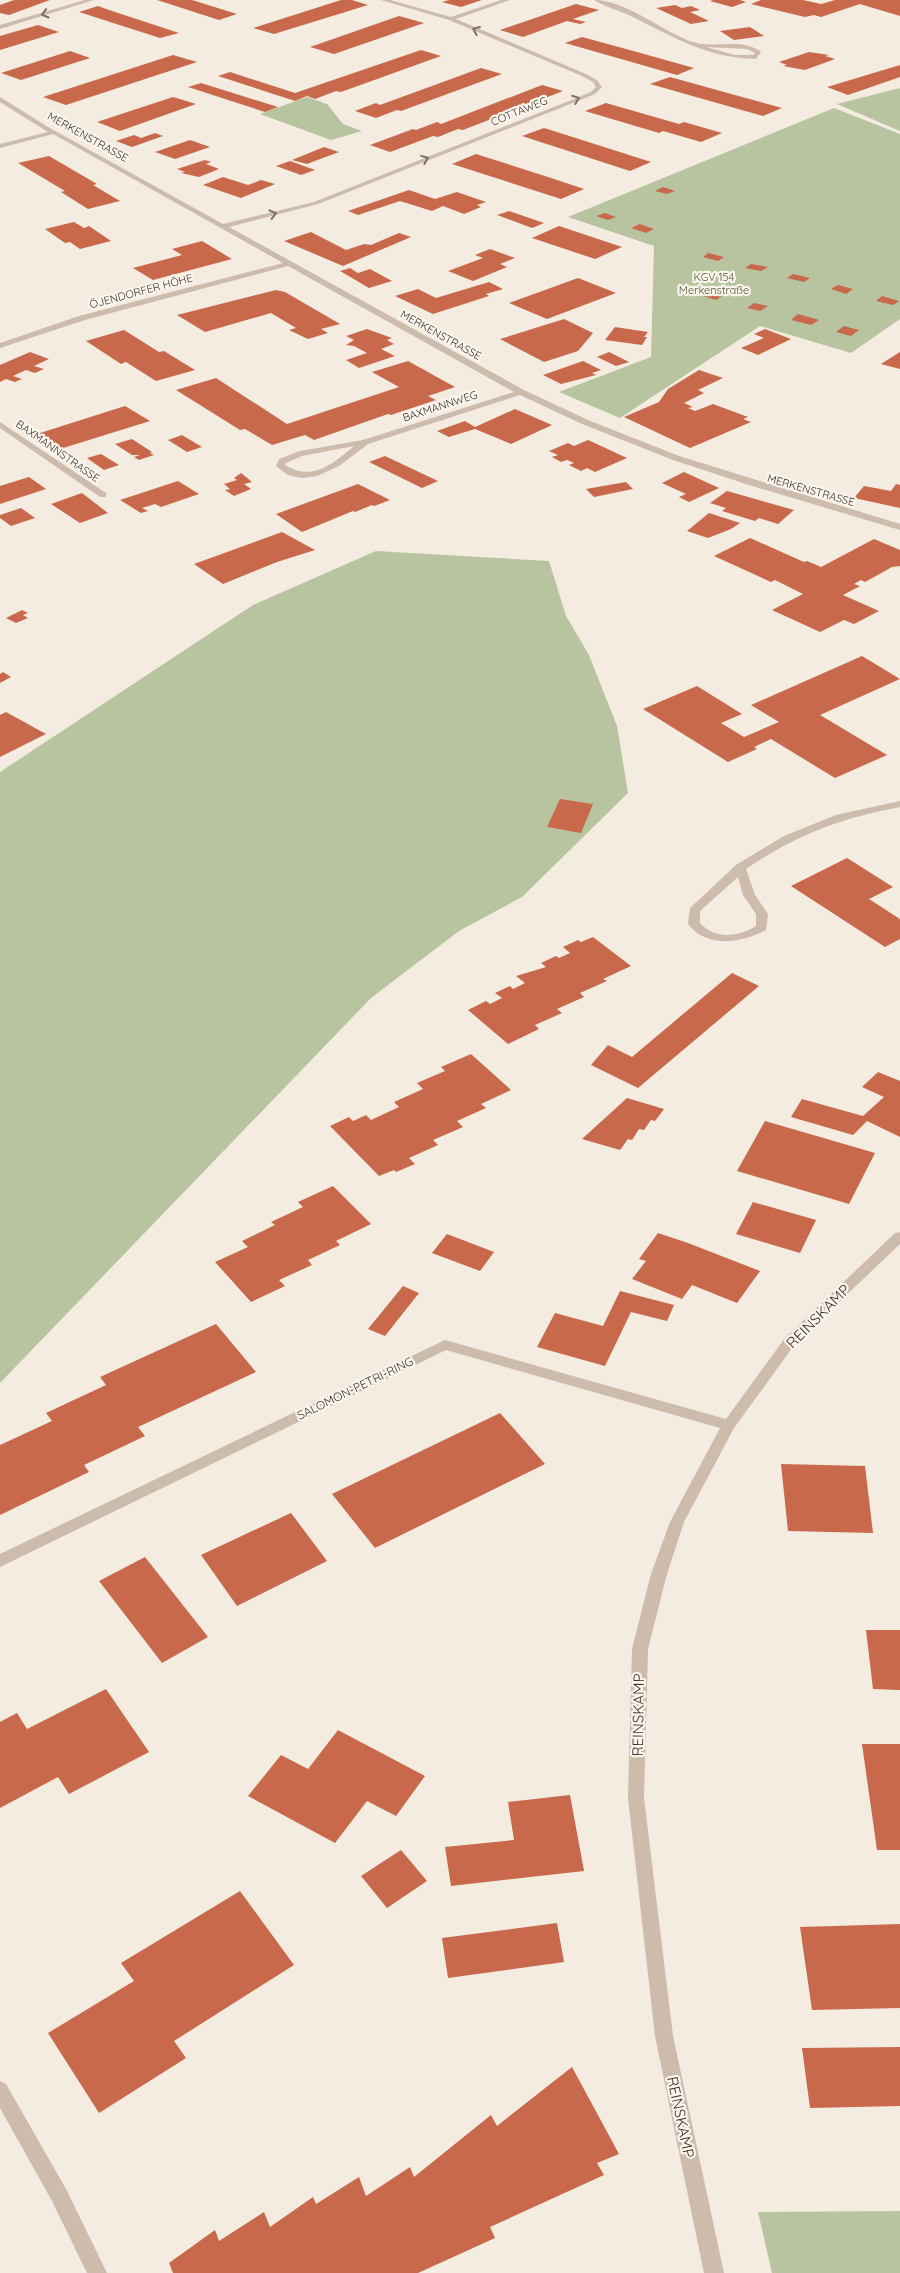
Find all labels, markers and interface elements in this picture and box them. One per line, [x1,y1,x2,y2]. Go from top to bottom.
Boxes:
one-way arrow [42,8,50,18]
one-way arrow [472,25,481,36]
street label: COTTAWEG [489,93,549,129]
one-way arrow [571,95,580,105]
street label: MERKENSTRASSE [45,109,131,165]
one-way arrow [420,155,429,165]
one-way arrow [268,209,277,220]
park label: KGV 154 Merkenstraße [679,270,749,297]
street label: ÖJENDORFER HÖHE [88,271,194,311]
street label: MERKENSTRASSE [398,307,484,363]
street label: BAXMANNWEG [401,387,479,425]
street label: BAXMANNSTRASSE [13,417,103,485]
street label: MERKENSTRASSE [766,471,856,509]
street label: REINSKAMP [782,1280,854,1352]
street label: SALOMON-PETRI-RING [294,1353,416,1423]
street label: REINSKAMP [628,1673,648,1757]
street label: REINSKAMP [663,2075,699,2160]

